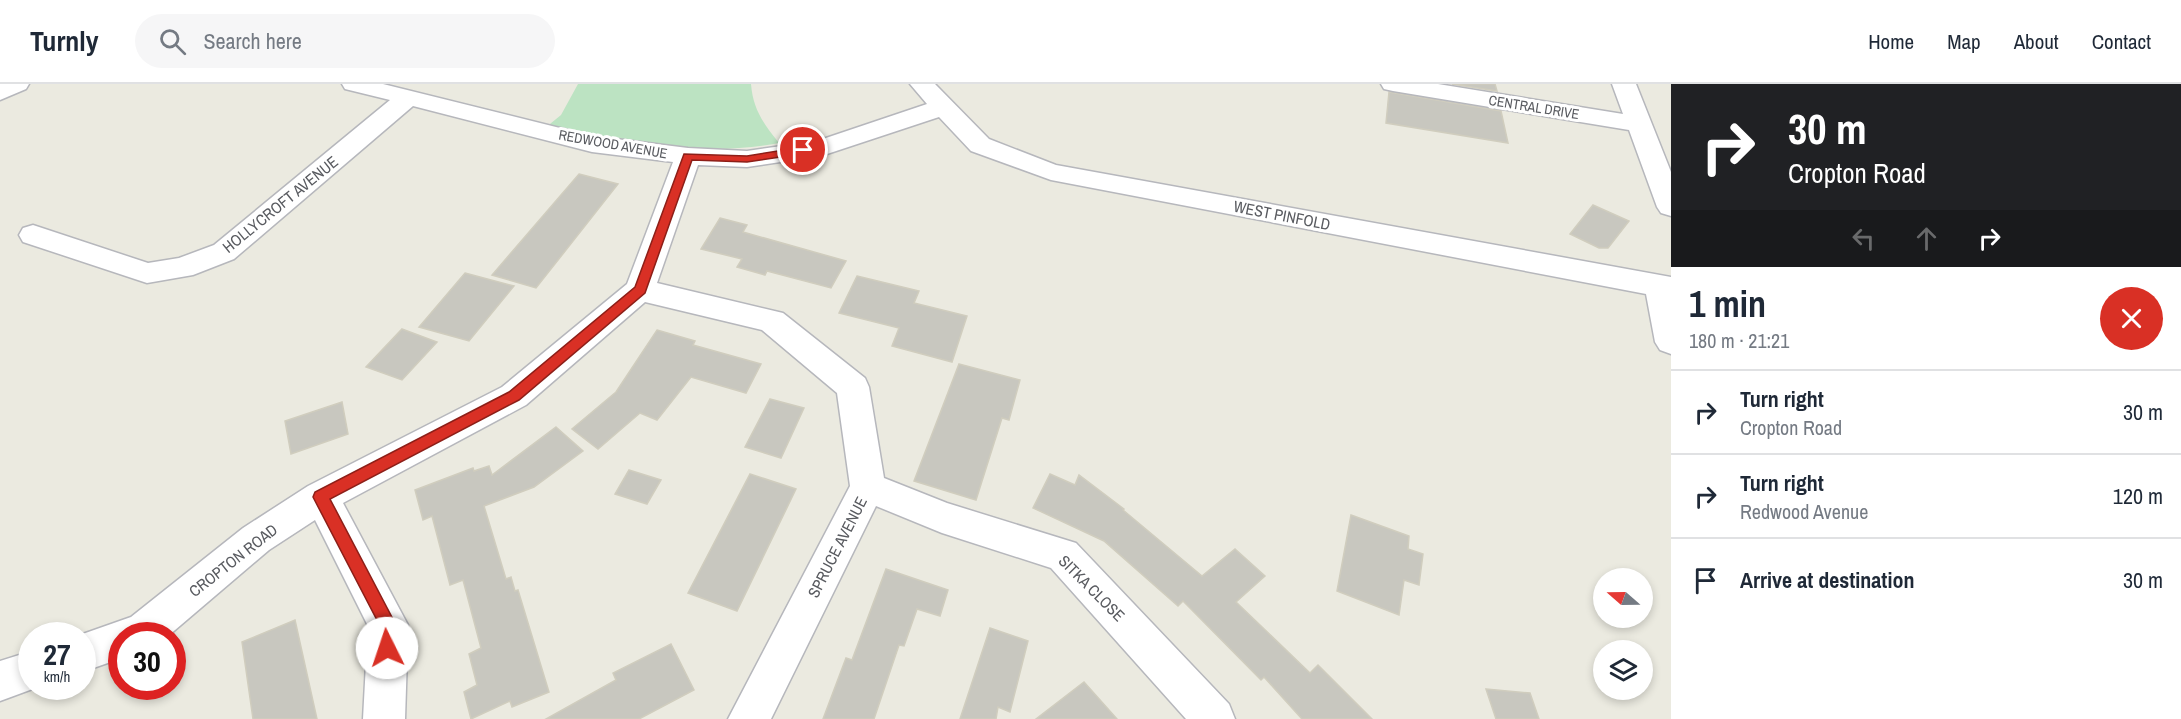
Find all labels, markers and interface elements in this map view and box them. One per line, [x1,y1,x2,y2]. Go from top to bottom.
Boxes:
search box [135,14,555,68]
text: Turnly [30,22,99,60]
icon: search [156,25,189,58]
text: Search here [204,26,302,56]
text: Home [1868,27,1914,56]
text: Map [1947,27,1981,56]
text: About [2014,27,2059,56]
text: Contact [2092,27,2151,56]
street label: CENTRAL DRIVE [1487,91,1581,123]
text: 30 m [1788,101,1867,157]
icon: right [1689,108,1767,186]
pin [777,124,828,175]
street label: REDWOOD AVENUE [557,126,669,162]
icon: arrive [786,133,819,166]
street label: HOLLYCROFT AVENUE [218,150,342,258]
text: Cropton Road [1788,155,1926,191]
street label: WEST PINFOLD [1232,195,1332,235]
icon: left [1847,222,1880,255]
icon: ahead [1910,222,1943,255]
icon: right [1973,222,2006,255]
text: 1 min [1689,280,1766,328]
button: close [2100,287,2163,350]
text: 180 m · 21:21 [1689,327,1789,354]
text: Turn right [1740,384,1824,414]
icon: right [1689,396,1722,429]
text: 30 m [2123,397,2163,427]
text: Cropton Road [1740,414,1842,441]
text: Turn right [1740,468,1824,498]
icon: right [1689,480,1722,513]
text: 120 m [2113,481,2163,511]
street label: SPRUCE AVENUE [802,493,872,601]
text: Redwood Avenue [1740,498,1868,525]
street label: CROPTON ROAD [184,518,282,602]
street label: SITKA CLOSE [1054,550,1130,626]
icon: arrive [1689,564,1722,597]
text: Arrive at destination [1740,565,1914,595]
text: 30 m [2123,565,2163,595]
north arrow [1593,568,1653,628]
map controls [1593,568,1653,700]
position arrow [355,616,419,680]
speed limit sign: 30 [108,622,186,700]
text: 27 [43,634,71,674]
button: layers [1593,640,1653,700]
text: km/h [44,666,70,687]

